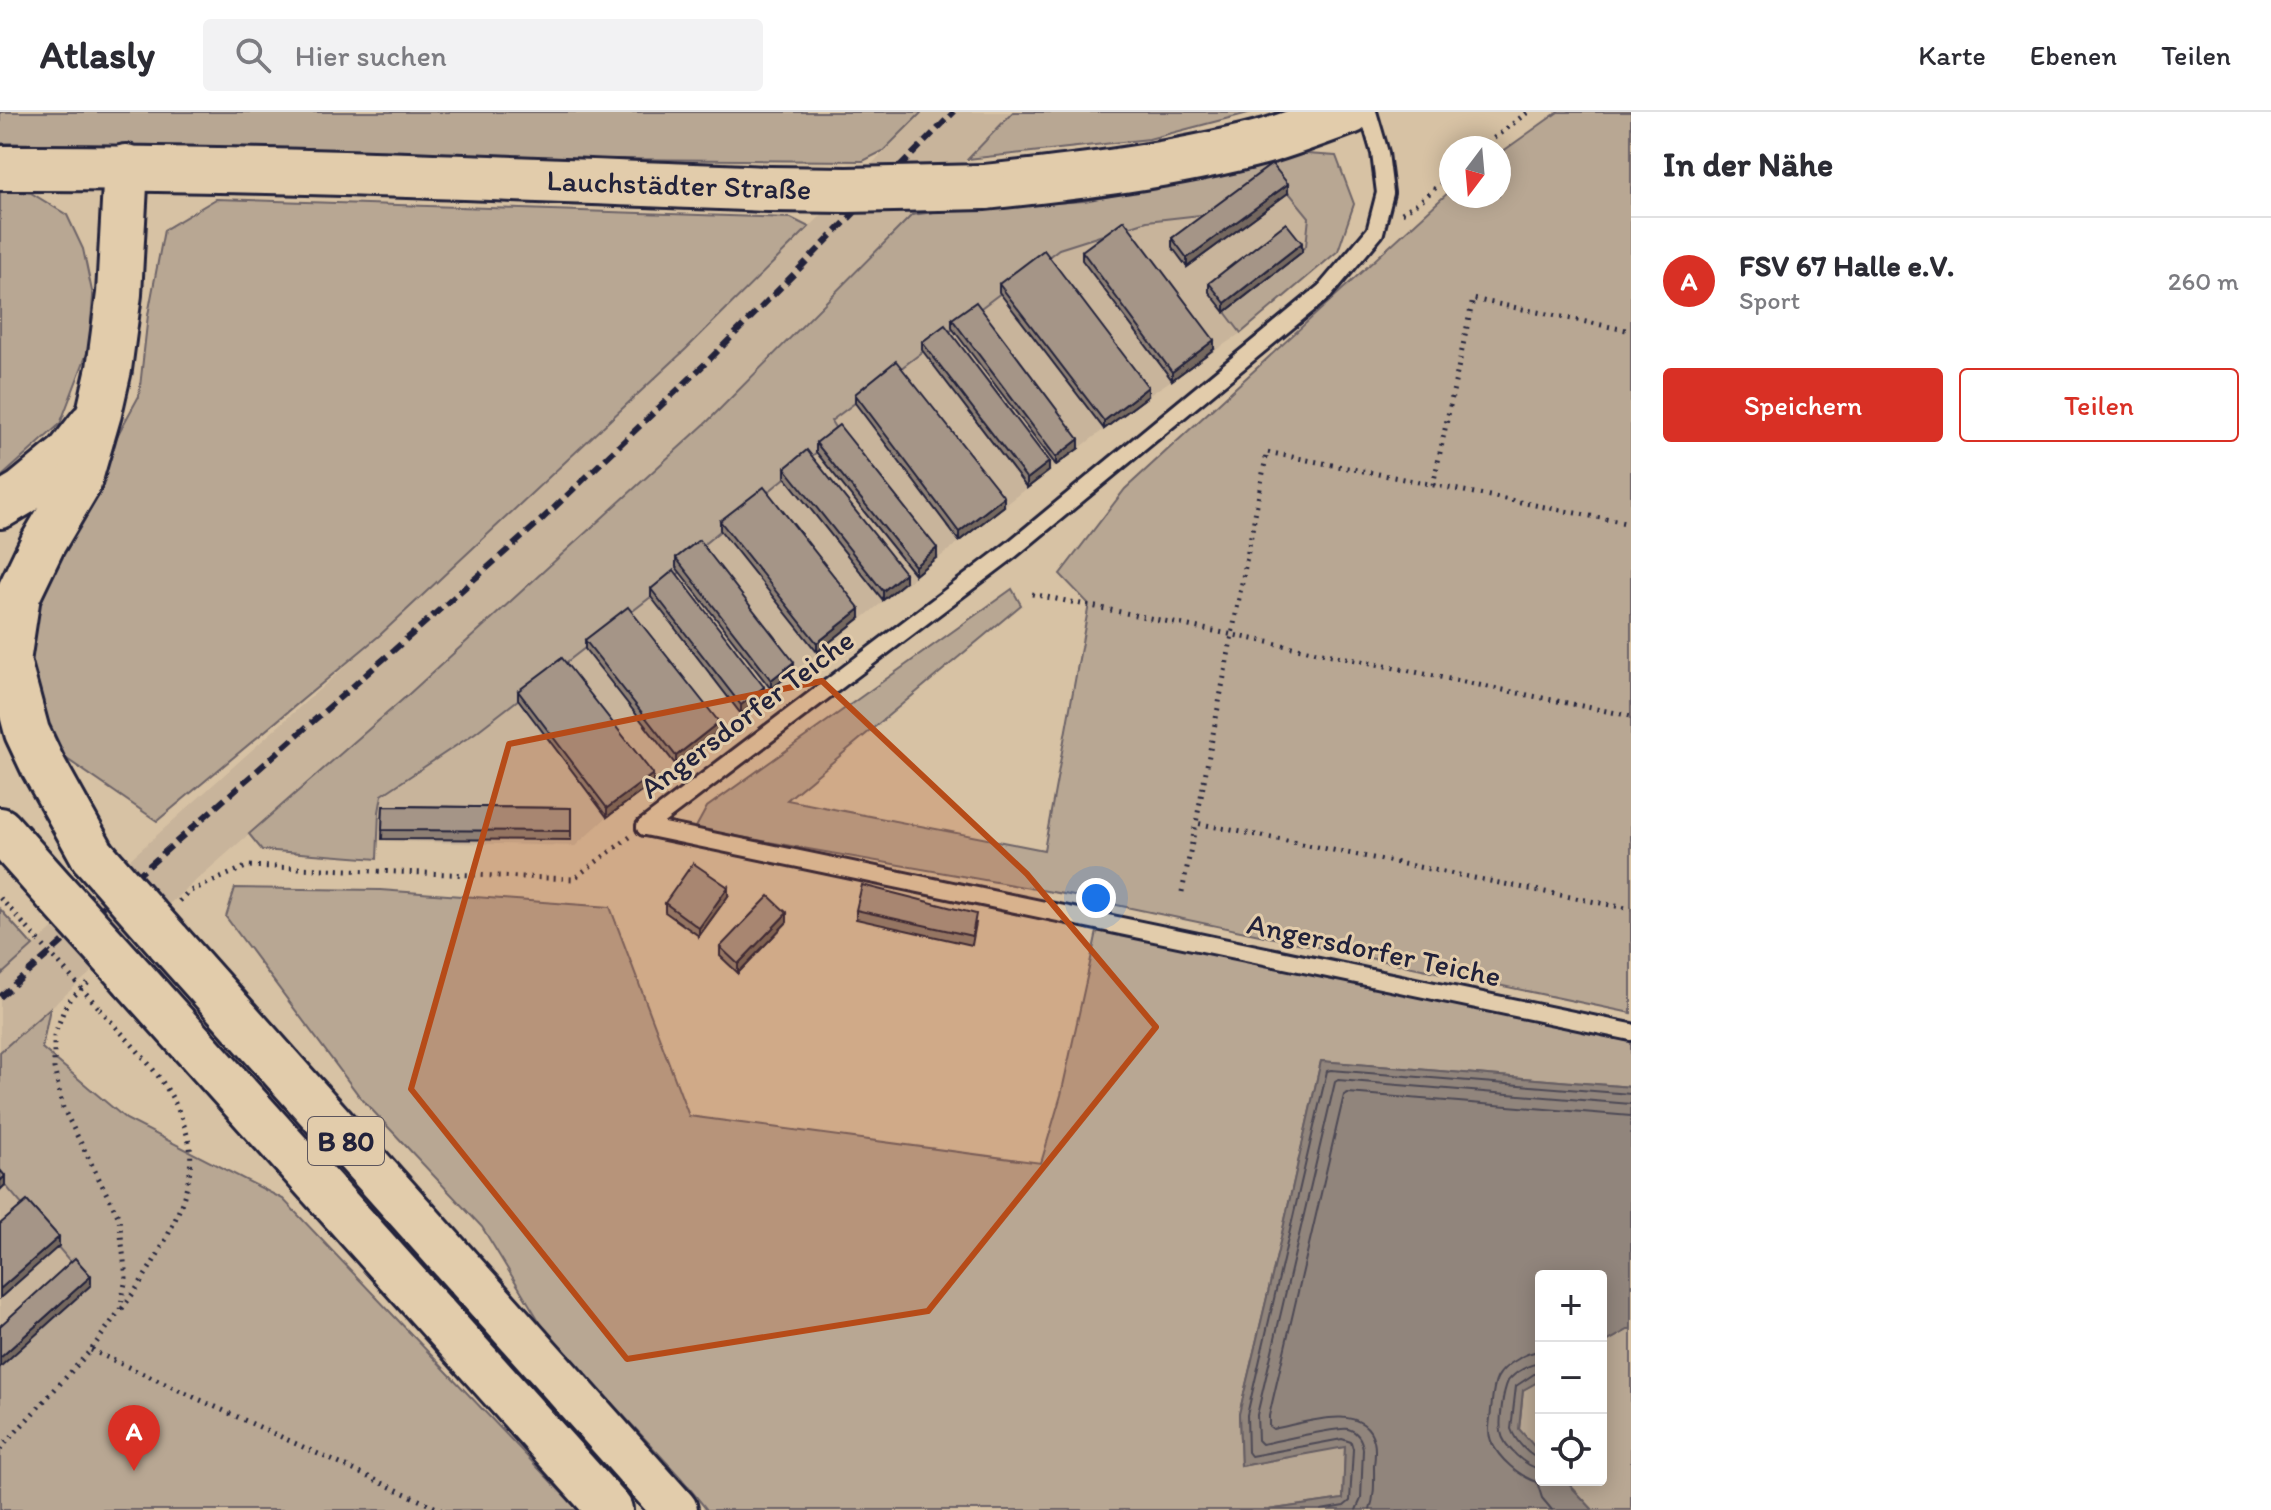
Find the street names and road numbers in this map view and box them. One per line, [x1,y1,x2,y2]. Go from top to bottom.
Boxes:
street label: Lauchstädter Straße [546,161,812,208]
street label: Angersdorfer Teiche [632,621,861,806]
street label: Angersdorfer Teiche [1244,905,1504,994]
road number: B 80 [308,1117,384,1165]

